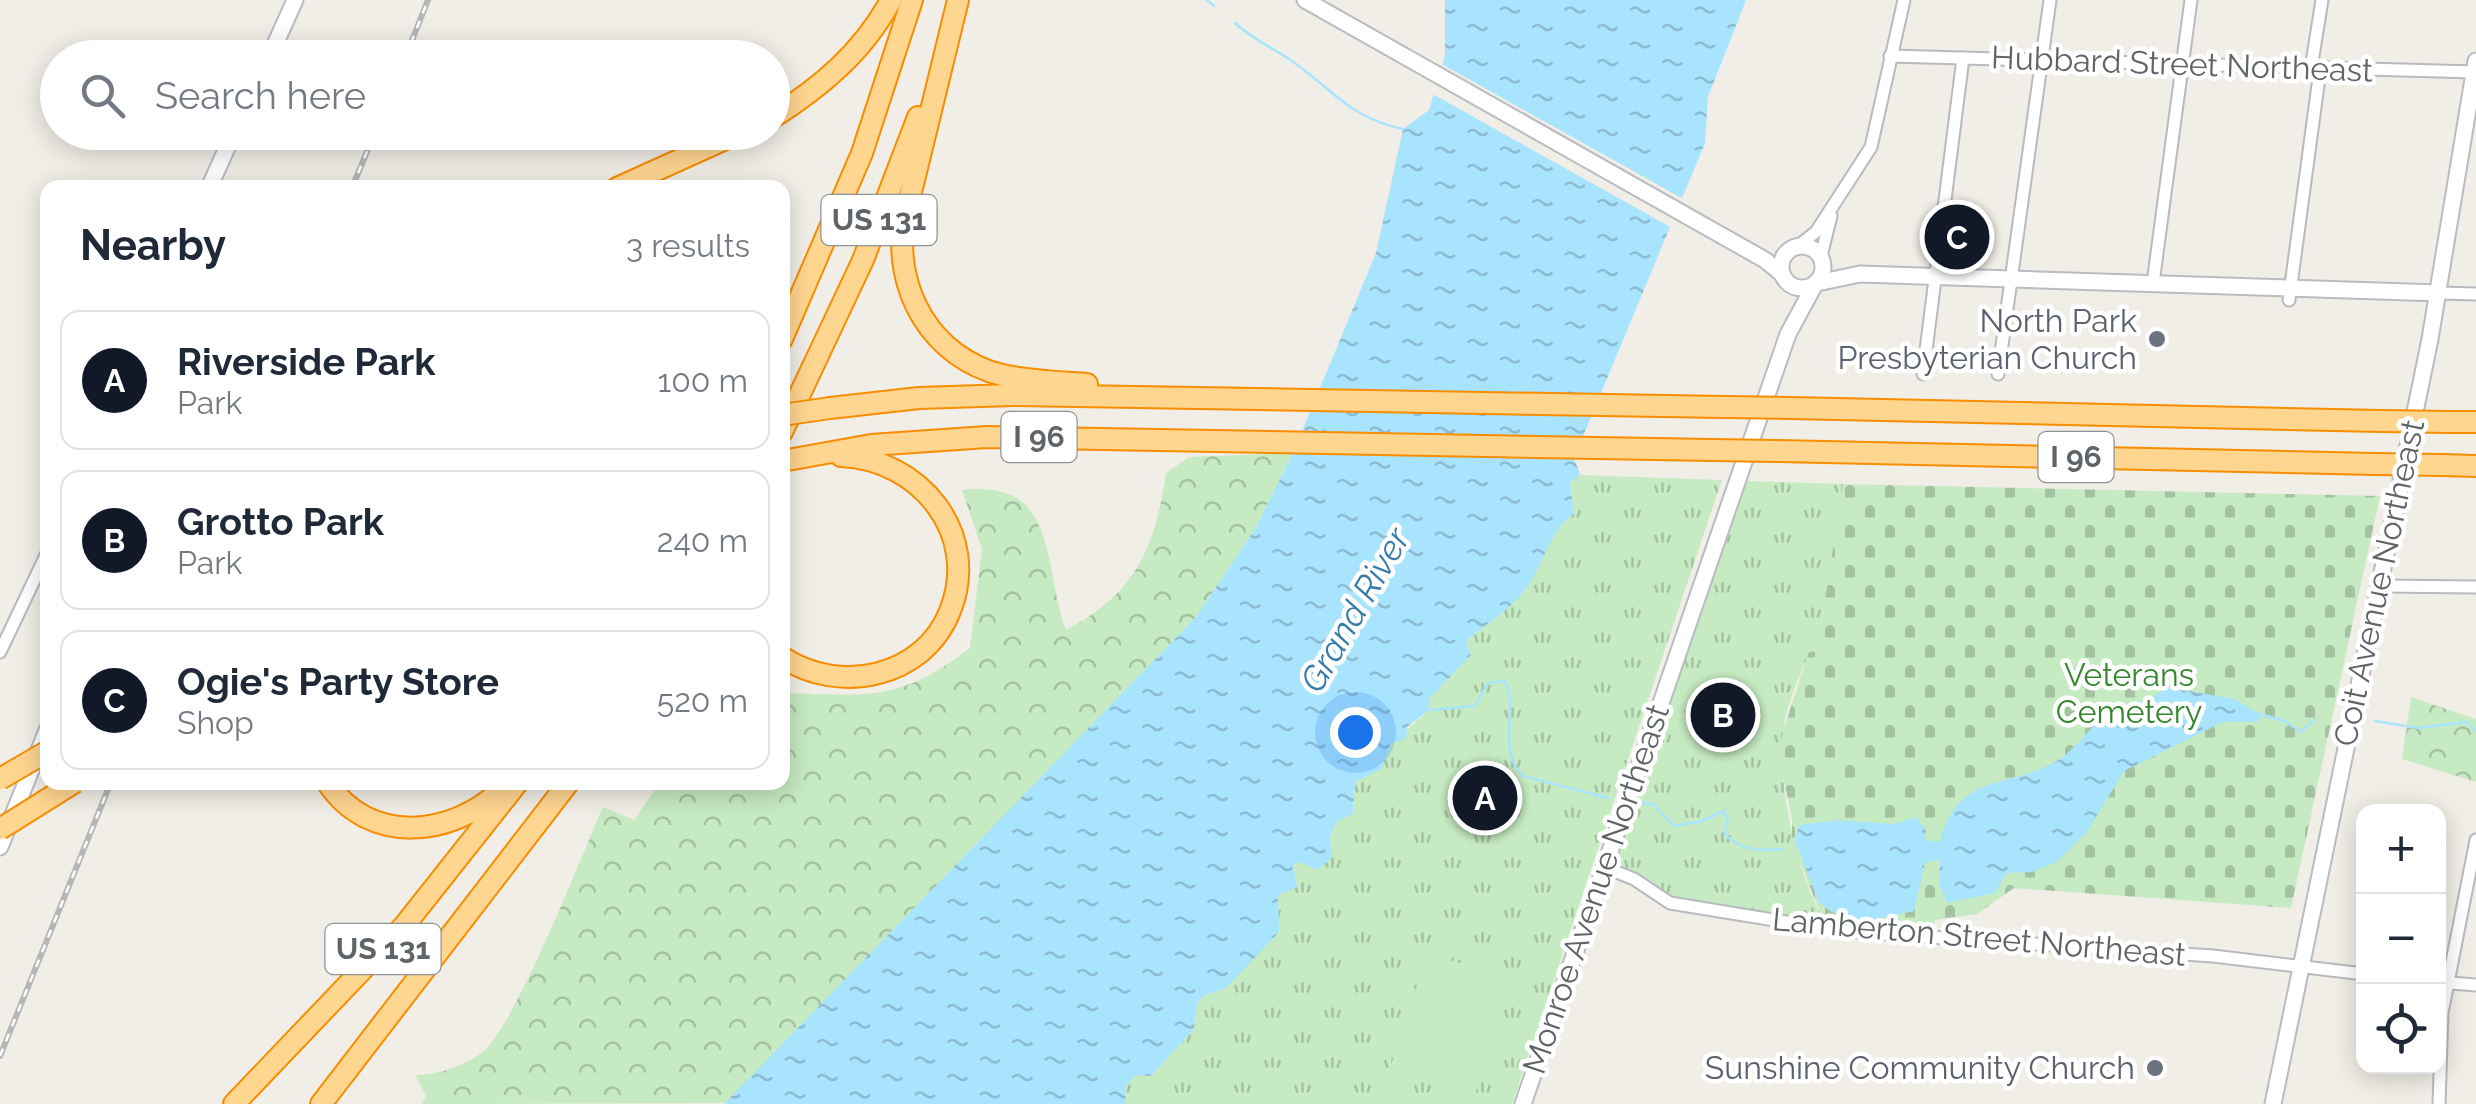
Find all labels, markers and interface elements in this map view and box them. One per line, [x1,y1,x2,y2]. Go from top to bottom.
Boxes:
street label: Hubbard Street Northeast [1991,38,2374,89]
search box [40,40,790,150]
icon: search [75,68,130,123]
text: Search here [155,73,366,118]
road number: US 131 [822,195,936,245]
pin: C [1924,200,1990,274]
text: Nearby [80,221,226,270]
text: 3 results [626,227,750,264]
place label: North Park Presbyterian Church [1837,302,2137,376]
marker: North Park Presbyterian Church [2146,328,2168,350]
text: Riverside Park [177,339,435,384]
text: A [104,362,125,399]
text: 100 m [658,362,748,399]
text: Park [177,384,242,421]
road number: I 96 [1002,412,1076,462]
street label: Coit Avenue Northeast [2326,416,2431,750]
road number: I 96 [2038,432,2114,482]
text: Grotto Park [177,499,384,544]
water label: Grand River [1291,520,1418,699]
text: B [104,522,125,559]
text: 240 m [657,522,748,559]
text: Park [177,544,242,581]
park label: Veterans Cemetery [2056,656,2202,730]
text: Ogie's Party Store [177,659,499,704]
pin: B [1690,678,1756,752]
text: C [104,682,125,719]
text: 520 m [657,682,748,719]
street label: Monroe Avenue Northeast [1515,699,1676,1078]
text: Shop [177,704,254,741]
your location [1330,707,1381,758]
pin: A [1452,760,1518,836]
map controls [2356,804,2446,1074]
button: + [2356,804,2446,894]
button: − [2356,894,2446,984]
street label: Lamberton Street Northeast [1771,900,2188,973]
road number: US 131 [326,924,440,974]
button: locate [2356,984,2446,1074]
place label: Sunshine Community Church [1705,1049,2135,1086]
marker: Sunshine Community Church [2144,1057,2166,1079]

